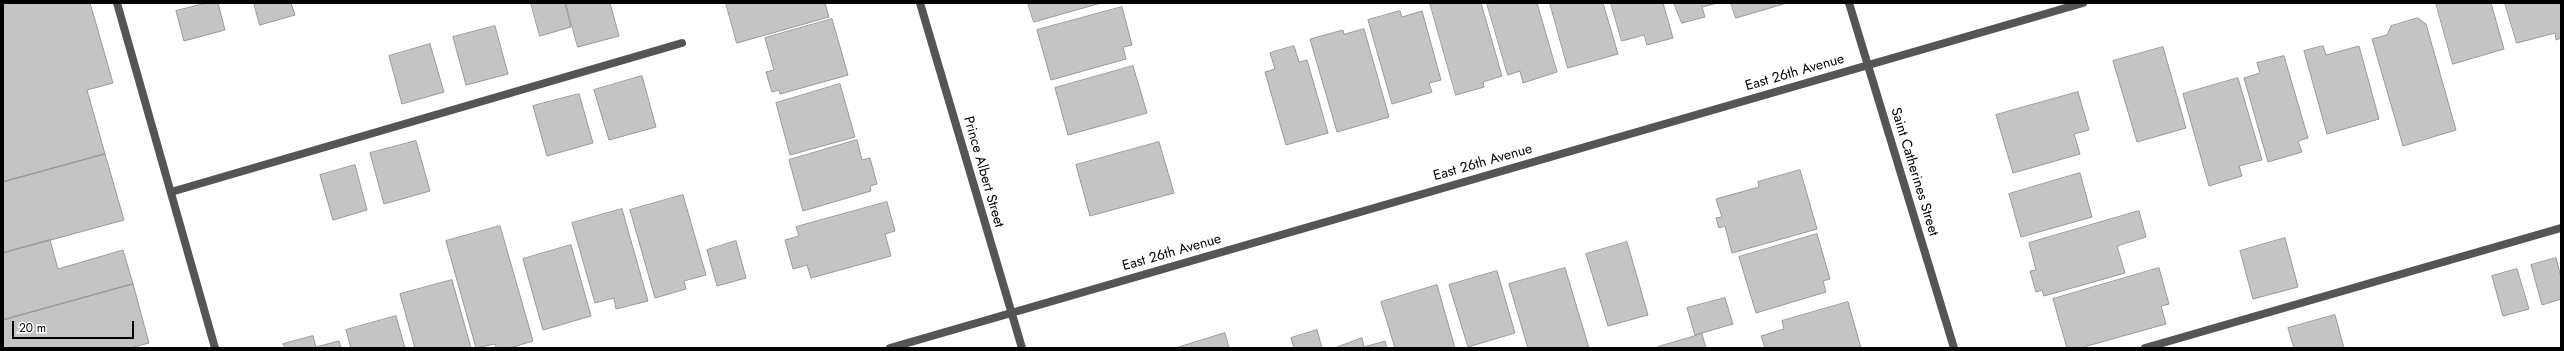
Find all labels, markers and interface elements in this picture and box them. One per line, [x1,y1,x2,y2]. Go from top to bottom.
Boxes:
street label: East 26th Avenue [1744,51,1846,95]
street label: Saint Catherines Street [1886,106,1942,238]
street label: Prince Albert Street [959,115,1007,229]
street label: East 26th Avenue [1432,141,1534,185]
street label: East 26th Avenue [1121,231,1223,275]
scale bar [14,313,136,339]
text: 20 m [19,319,46,337]

